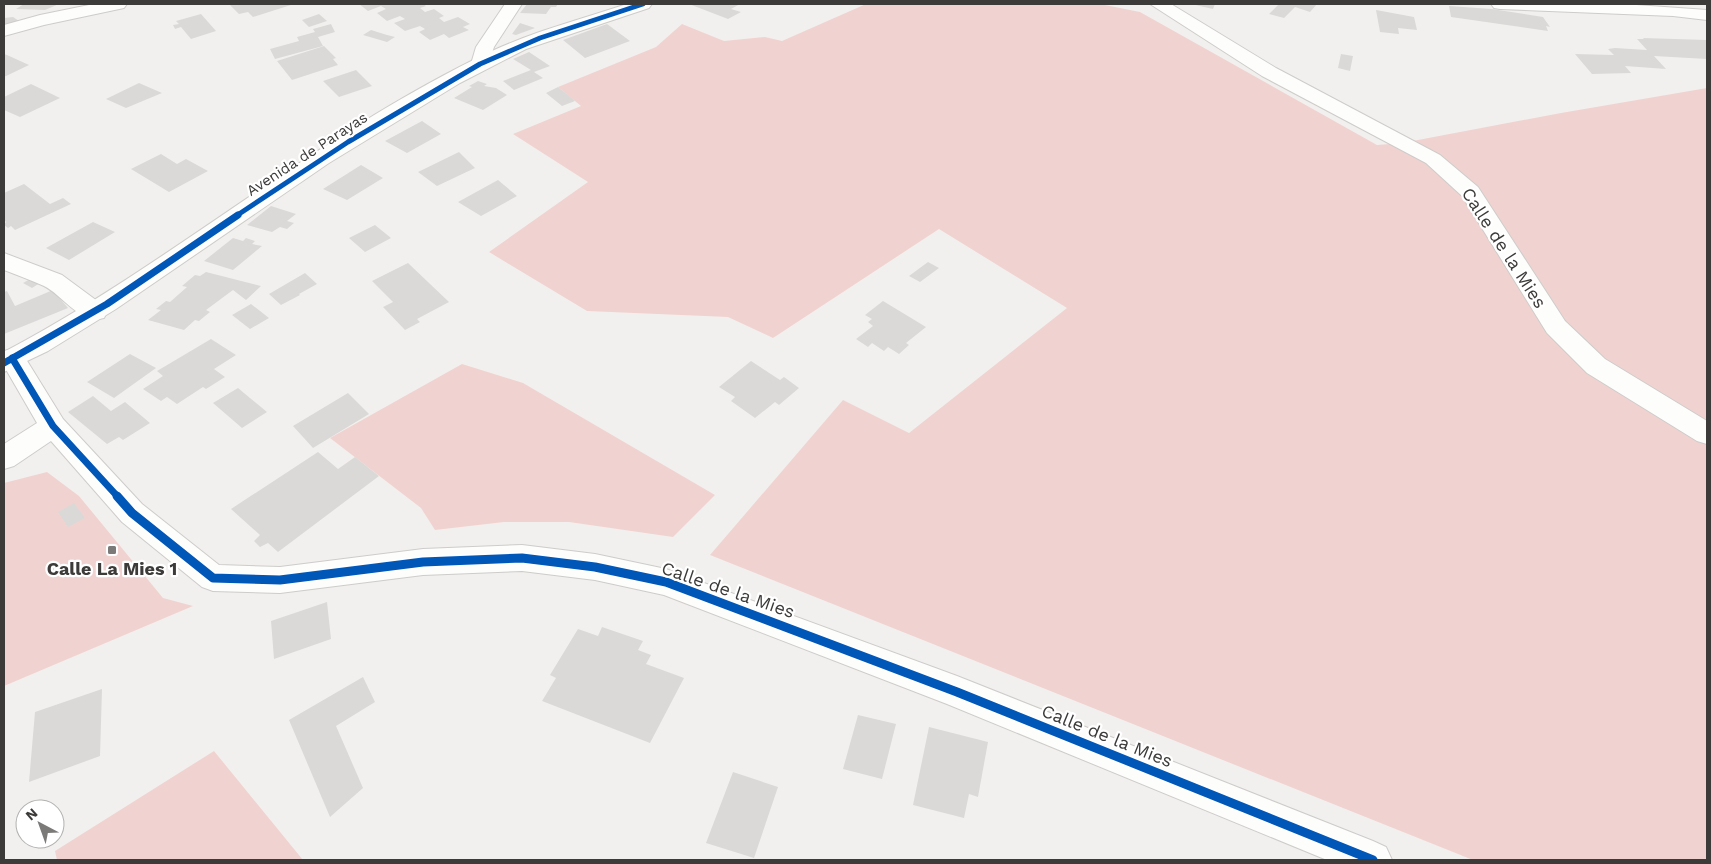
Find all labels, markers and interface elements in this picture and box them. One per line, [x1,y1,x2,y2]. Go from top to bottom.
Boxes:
street label: Avenida de Parayas [243,108,371,200]
street label: Calle de la Mies [1458,184,1551,312]
marker: Calle La Mies 1 [106,544,118,556]
street label: Calle de la Mies [659,557,797,622]
place label: Calle La Mies 1 [47,558,177,579]
street label: Calle de la Mies [1039,700,1176,771]
north arrow [15,799,65,849]
text: N [22,805,41,824]

